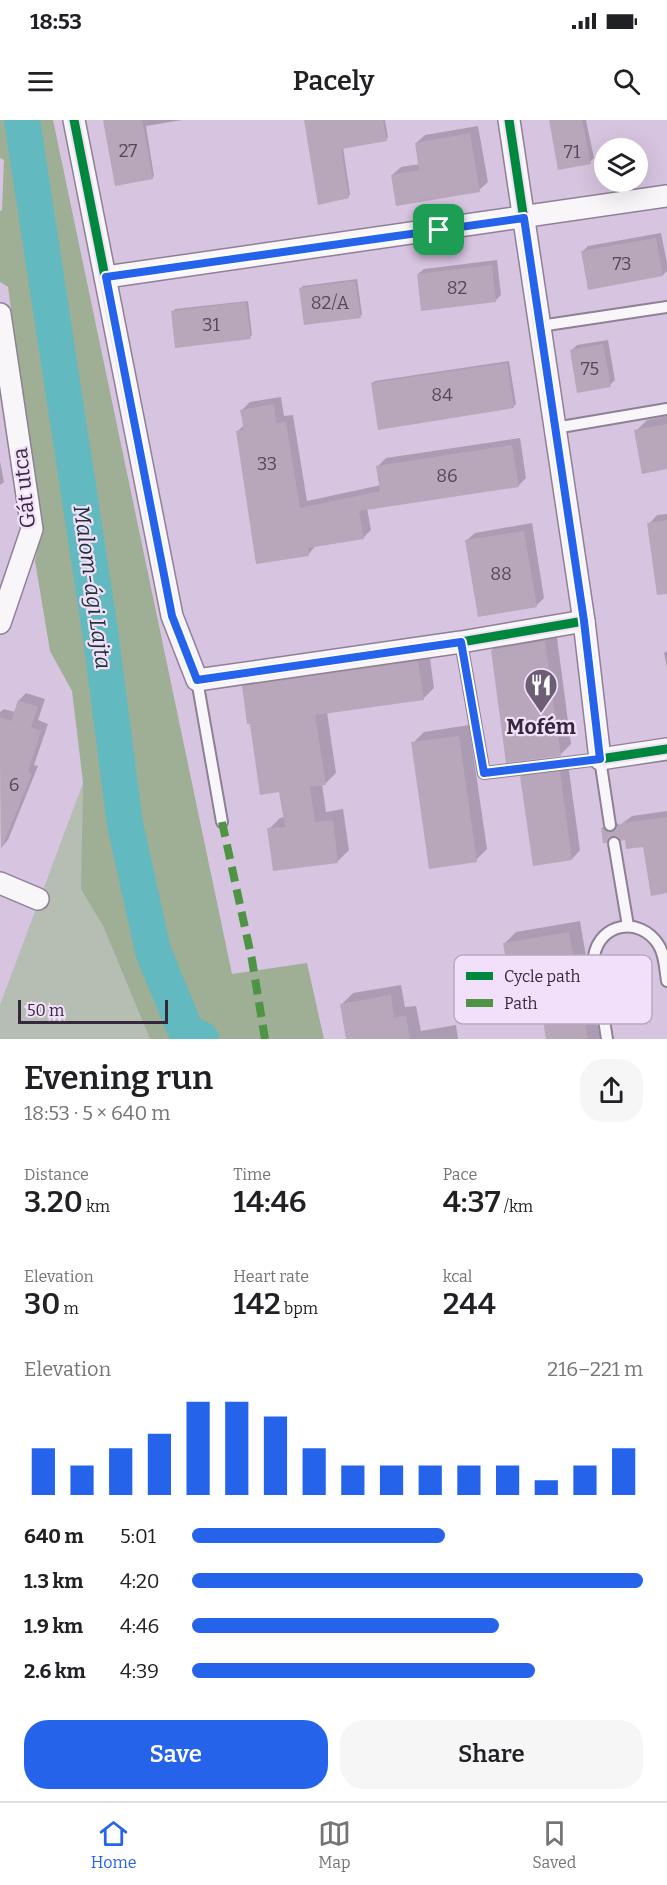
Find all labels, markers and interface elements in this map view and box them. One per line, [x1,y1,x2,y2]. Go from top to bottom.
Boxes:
text: 18:53 [30,8,82,35]
icon: menu [24,65,57,98]
text: Pacely [293,65,374,97]
icon: search [610,65,643,98]
map controls [594,138,648,192]
button: layers [594,138,648,192]
house number: 27 [119,140,137,162]
house number: 71 [564,141,581,163]
pin [413,204,464,255]
icon: arrive [422,213,455,246]
house number: 73 [613,253,631,275]
house number: 82 [447,277,467,299]
house number: 82/A [311,292,349,314]
house number: 31 [202,314,220,336]
house number: 75 [581,358,599,380]
house number: 84 [431,384,453,406]
street label: Gát utca [7,446,41,530]
house number: 33 [257,453,277,475]
house number: 86 [436,465,458,487]
water label: Malom-ági Lajta [68,503,117,671]
house number: 88 [490,563,512,585]
restaurant icon: Mofém [523,667,559,714]
place label: Mofém [506,714,576,740]
house number: 6 [9,774,19,796]
legend [454,955,652,1024]
text: Cycle path [504,967,580,986]
text: Path [504,994,538,1013]
scale bar [18,997,168,1025]
text: 50 m [27,1001,64,1020]
text: Evening run [24,1058,213,1098]
button: share [580,1059,643,1122]
text: 18:53 · 5 × 640 m [24,1101,170,1125]
text: Distance [24,1165,89,1184]
text: Time [233,1165,271,1184]
text: Pace [443,1165,477,1184]
text: 3.20 [24,1184,83,1220]
text: 14:46 [233,1184,307,1220]
text: 4:37 [443,1184,500,1220]
text: km [83,1197,110,1216]
text: /km [500,1197,533,1216]
text: Elevation [24,1267,94,1286]
text: Heart rate [233,1267,309,1286]
text: kcal [443,1267,472,1286]
text: 30 [24,1286,60,1322]
text: 142 [233,1286,281,1322]
text: 244 [443,1286,496,1322]
text: m [60,1299,79,1318]
text: bpm [281,1299,318,1318]
text: Elevation [24,1357,111,1381]
text: 216–221 m [547,1357,643,1381]
text: 640 m [24,1524,84,1548]
text: 5:01 [120,1524,156,1548]
text: 1.3 km [24,1569,83,1593]
text: 4:20 [120,1569,160,1593]
text: 1.9 km [24,1614,83,1638]
text: 4:46 [120,1614,159,1638]
text: 2.6 km [24,1659,86,1683]
text: 4:39 [120,1659,159,1683]
button: Save [24,1720,328,1789]
button: Share [340,1720,643,1789]
tab: Home [91,1817,136,1872]
tab: Map [318,1817,351,1872]
tab: Saved [532,1817,576,1872]

